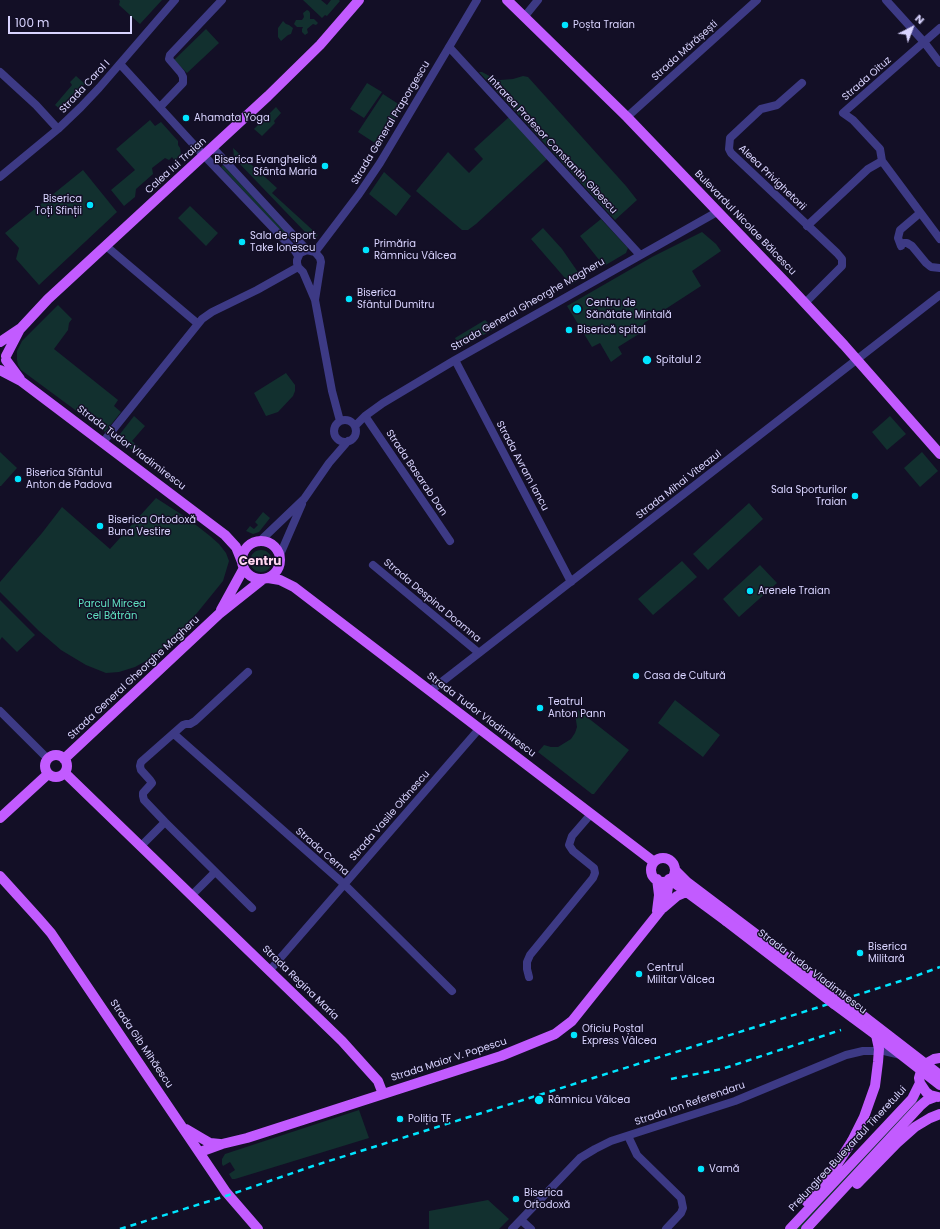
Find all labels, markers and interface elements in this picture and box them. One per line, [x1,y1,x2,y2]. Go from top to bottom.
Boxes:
scale bar [10,8,134,34]
north arrow [892,8,932,48]
text: N [912,10,928,28]
text: 100 m [15,14,49,31]
street label: Strada Mărășești [649,18,721,84]
place label: Poșta Traian [573,19,635,31]
marker: Poșta Traian [560,20,570,30]
street label: Strada Oituz [840,54,894,104]
street label: Strada Carol I [57,58,113,116]
street label: Strada General Praporgescu [349,59,433,187]
street label: Intrarea Profesor Constantin Gibescu [485,73,619,217]
place label: Ahamata Yoga [194,112,270,124]
marker: Ahamata Yoga [181,113,191,123]
street label: Calea lui Traian [143,135,209,197]
street label: Aleea Privighetorii [736,143,808,213]
place label: Biserica Evanghelică Sfânta Maria [214,154,317,178]
marker: Biserica Evanghelică Sfânta Maria [320,161,330,171]
street label: Bulevardul Nicolae Bălcescu [692,168,798,278]
place label: Biserica Toți Sfinții [35,193,82,216]
marker: Biserica Toți Sfinții [85,200,95,210]
place label: Sala de sport Take Ionescu [250,230,316,254]
marker: Sala de sport Take Ionescu [237,237,247,247]
place label: Primăria Râmnicu Vâlcea [374,238,456,262]
marker: Primăria Râmnicu Vâlcea [361,245,371,255]
street label: Strada General Gheorghe Magheru [449,256,607,354]
place label: Biserica Sfântul Dumitru [357,287,434,310]
marker: Biserica Sfântul Dumitru [344,294,354,304]
place label: Centru de Sănătate Mintală [586,297,672,320]
marker: Centru de Sănătate Mintală [571,303,583,315]
place label: Biserică spital [577,324,646,336]
marker: Biserică spital [564,325,574,335]
marker: Spitalul 2 [641,354,653,366]
place label: Spitalul 2 [656,354,701,366]
street label: Strada Tudor Vladimirescu [74,403,188,493]
street label: Strada Avram Iancu [493,419,551,513]
street label: Strada Basarab Dan [383,428,449,518]
street label: Strada Mihai Viteazul [634,448,724,522]
place label: Biserica Sfântul Anton de Padova [26,467,112,490]
marker: Biserica Sfântul Anton de Padova [13,474,23,484]
place label: Sala Sporturilor Traian [771,484,847,508]
marker: Sala Sporturilor Traian [850,491,860,501]
place label: Biserica Ortodoxă Buna Vestire [108,514,196,538]
marker: Biserica Ortodoxă Buna Vestire [95,521,105,531]
district label: Centru [239,555,281,569]
street label: Strada Despina Doamna [381,557,483,645]
place label: Arenele Traian [758,585,830,597]
marker: Arenele Traian [745,586,755,596]
park label: Parcul Mircea cel Bătrân [78,598,146,622]
street label: Strada General Gheorghe Magheru [66,614,202,742]
street label: Strada Tudor Vladimirescu [424,670,538,760]
place label: Casa de Cultură [644,670,726,682]
marker: Casa de Cultură [631,671,641,681]
place label: Teatrul Anton Pann [548,696,606,720]
marker: Teatrul Anton Pann [535,703,545,713]
street label: Strada Vasile Olănescu [347,768,433,864]
street label: Strada Cerna [293,825,351,879]
street label: Strada Tudor Vladimirescu [755,927,869,1017]
place label: Biserica Militară [868,941,907,964]
street label: Strada Regina Maria [259,943,341,1023]
marker: Biserica Militară [855,948,865,958]
place label: Centrul Militar Vâlcea [647,962,715,986]
marker: Centrul Militar Vâlcea [634,969,644,979]
street label: Strada Gib Mihăescu [107,998,175,1090]
place label: Oficiu Poștal Express Vâlcea [582,1023,657,1046]
marker: Oficiu Poștal Express Vâlcea [569,1030,579,1040]
street label: Strada Maior V. Popescu [390,1036,508,1084]
street label: Strada Ion Referendaru [633,1079,747,1129]
street label: Prelungirea Bulevardul Tineretului [787,1084,909,1214]
marker: Râmnicu Vâlcea [533,1094,545,1106]
place label: Râmnicu Vâlcea [548,1094,630,1106]
place label: Poliția TF [408,1113,451,1125]
marker: Poliția TF [395,1114,405,1124]
place label: Vamă [709,1163,740,1175]
marker: Vamă [696,1164,706,1174]
place label: Biserica Ortodoxă [524,1187,570,1210]
marker: Biserica Ortodoxă [511,1194,521,1204]

